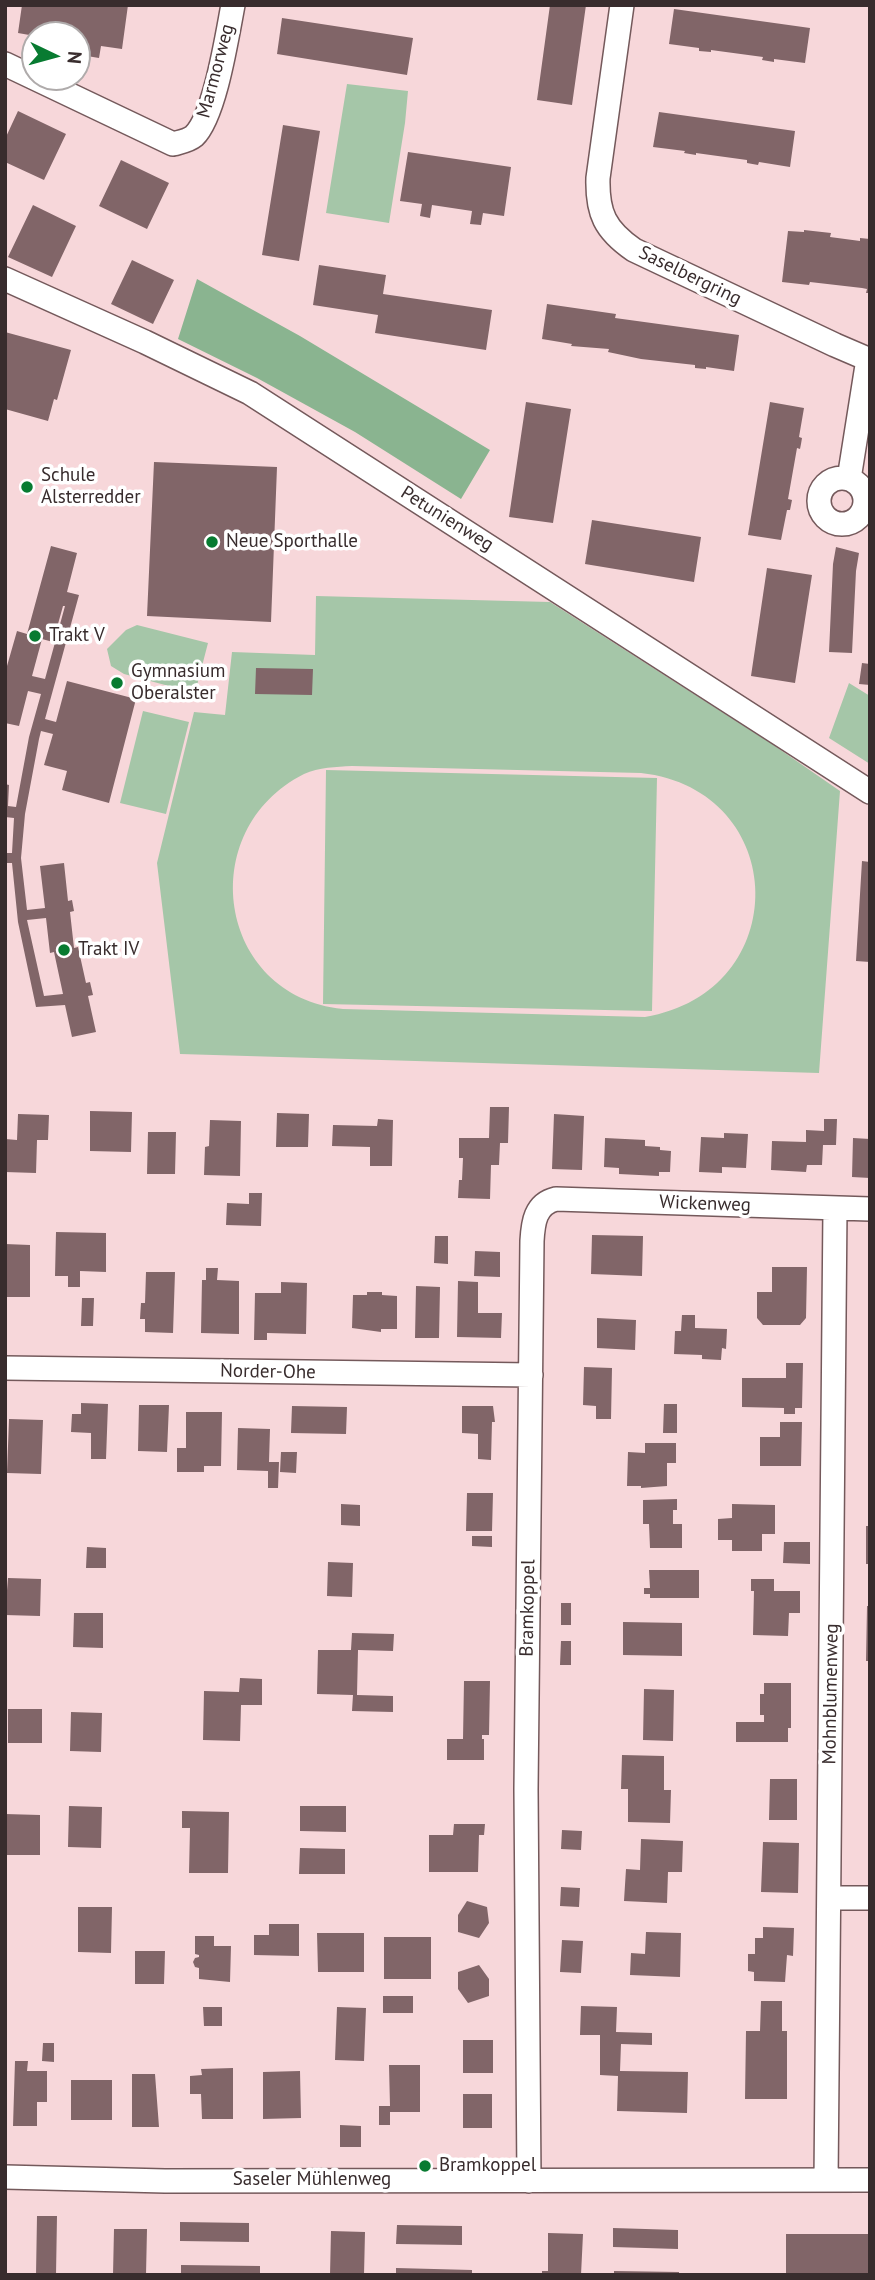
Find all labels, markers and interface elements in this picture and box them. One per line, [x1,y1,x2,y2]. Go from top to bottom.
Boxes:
north arrow [21,21,91,91]
street label: Marmorweg [193,21,239,121]
text: N [62,50,87,65]
street label: Saselbergring [635,241,745,311]
place label: Schule Alsterredder [41,465,141,509]
marker: Schule Alsterredder [19,479,35,495]
street label: Petunienweg [396,481,498,557]
place label: Neue Sporthalle [226,531,358,553]
marker: Neue Sporthalle [204,534,220,550]
place label: Trakt V [49,625,105,647]
marker: Trakt V [27,628,43,644]
place label: Gymnasium Oberalster [131,661,225,705]
marker: Gymnasium Oberalster [109,675,125,691]
place label: Trakt IV [78,939,139,961]
marker: Trakt IV [56,942,72,958]
street label: Wickenweg [659,1191,751,1217]
street label: Norder-Ohe [220,1360,316,1384]
street label: Bramkoppel [516,1559,540,1657]
street label: Mohnblumenweg [818,1623,844,1765]
place label: Bramkoppel [439,2155,536,2177]
marker: Bramkoppel [417,2158,433,2174]
street label: Saseler Mühlenweg [233,2169,391,2191]

